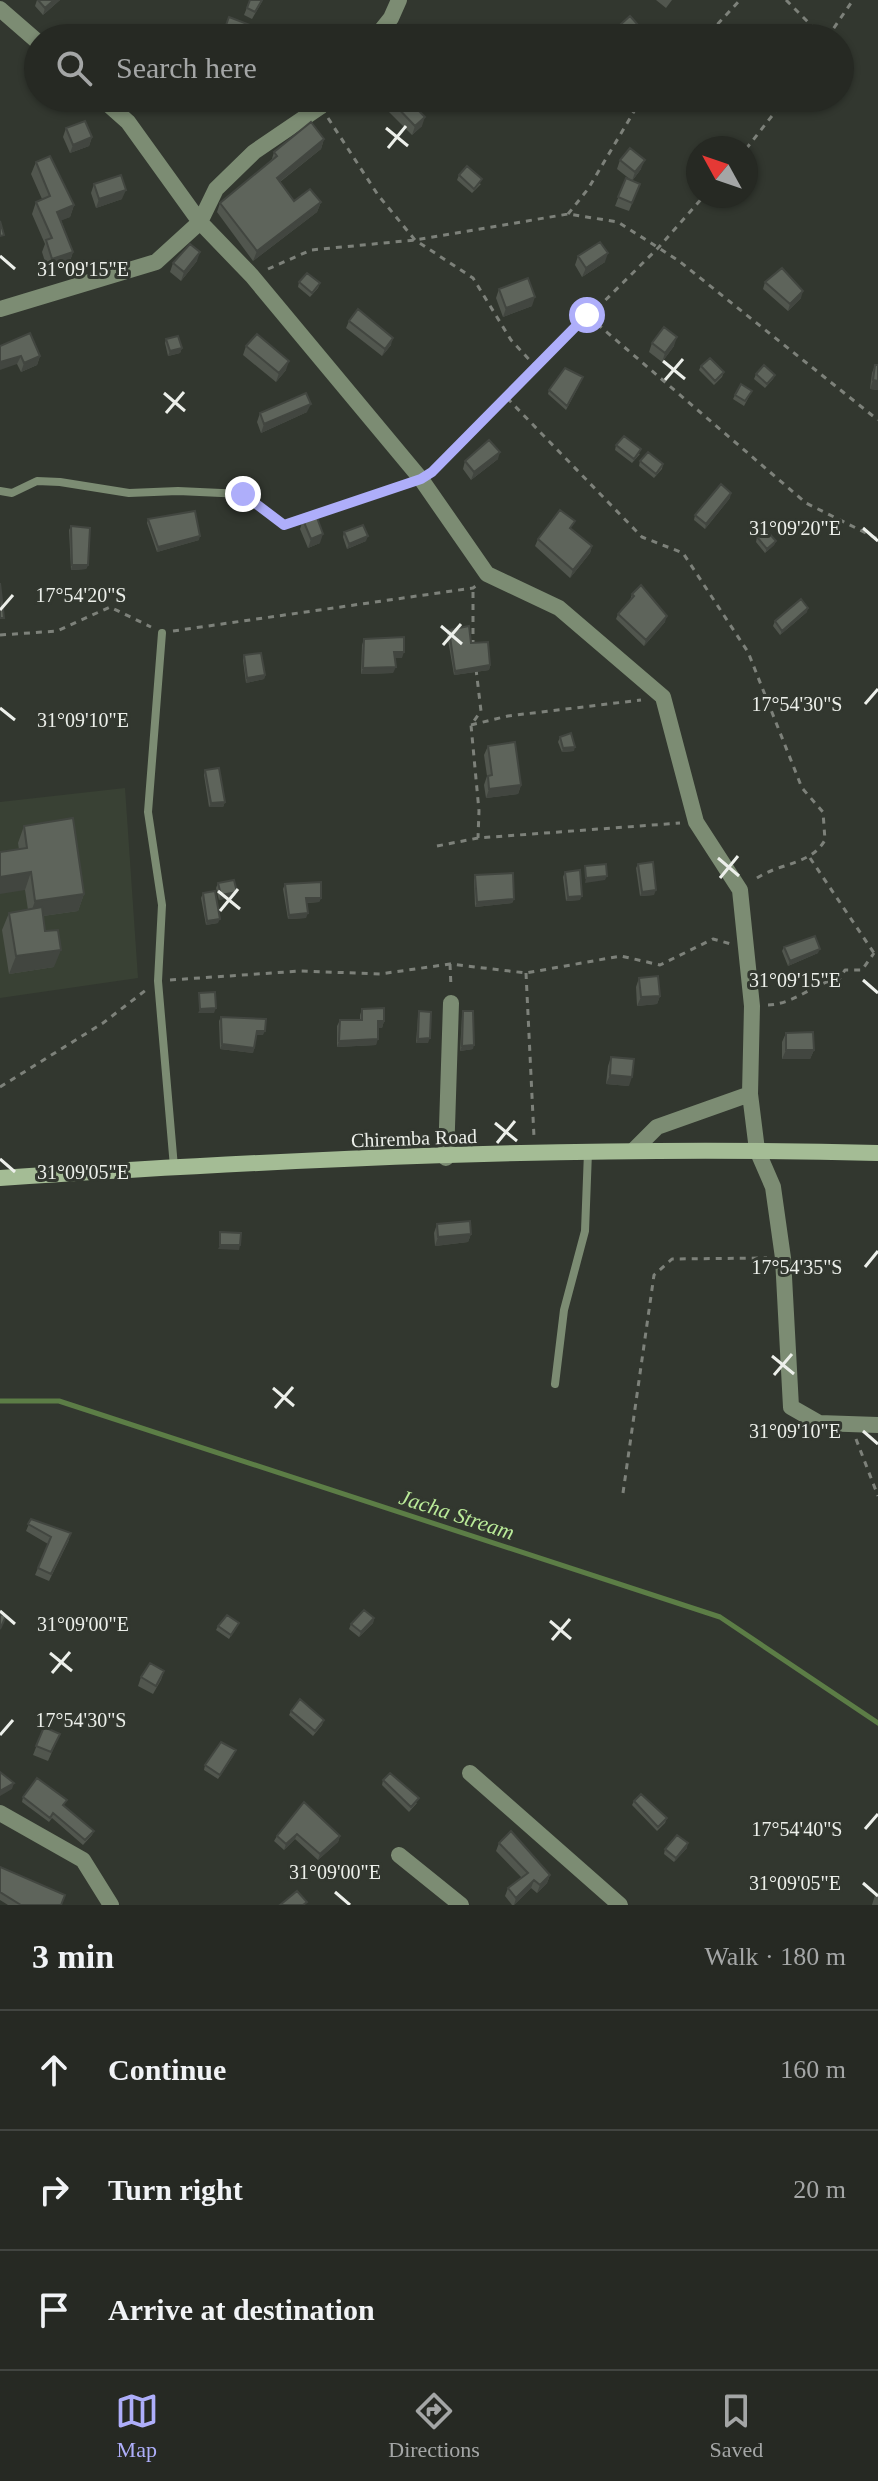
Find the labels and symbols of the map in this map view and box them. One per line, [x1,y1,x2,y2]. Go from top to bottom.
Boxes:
north arrow [686,136,758,208]
text: 31°09'15"E [37,258,129,280]
route start [569,297,605,333]
route end [225,476,261,512]
text: 31°09'20"E [749,517,841,539]
text: 17°54'20"S [36,584,126,606]
text: 17°54'30"S [752,693,842,715]
text: 31°09'10"E [37,709,129,731]
text: 31°09'15"E [749,969,841,991]
street label: Chiremba Road [351,1125,477,1151]
text: 31°09'05"E [37,1161,129,1183]
text: 17°54'35"S [752,1256,842,1278]
text: 31°09'10"E [749,1420,841,1442]
water label: Jacha Stream [396,1484,518,1545]
text: 31°09'00"E [37,1613,129,1635]
text: 17°54'30"S [36,1709,126,1731]
text: 17°54'40"S [752,1818,842,1840]
text: 31°09'00"E [289,1861,381,1883]
text: 31°09'05"E [749,1872,841,1894]

